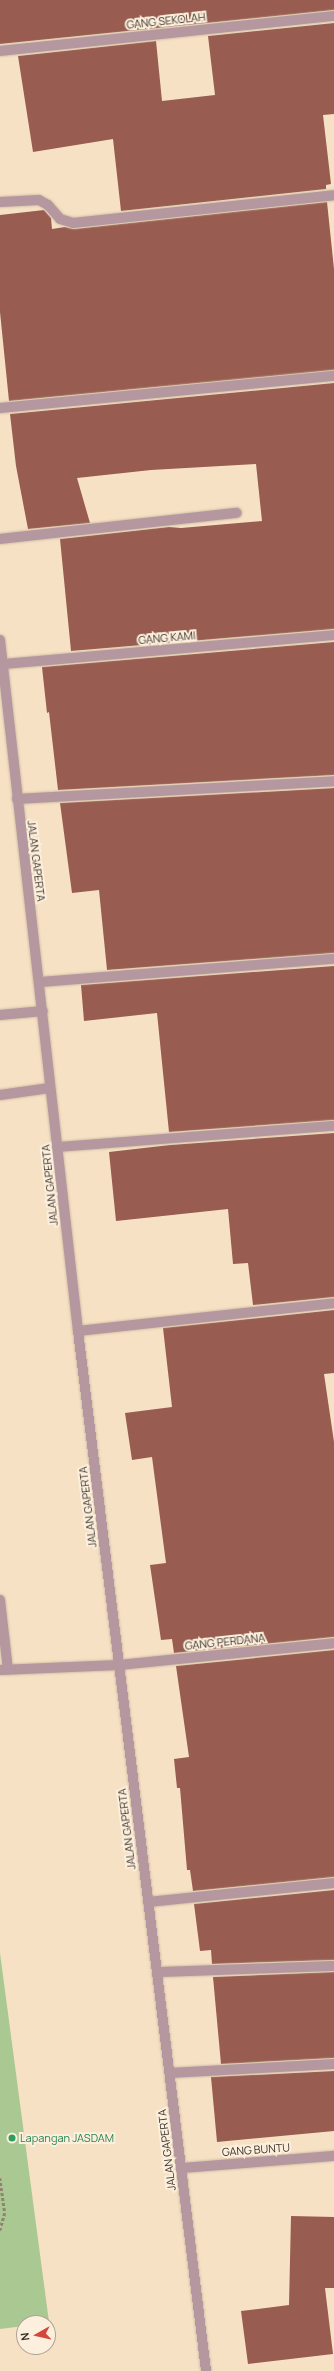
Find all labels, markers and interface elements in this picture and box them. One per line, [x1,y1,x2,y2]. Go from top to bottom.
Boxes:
street label: GANG SEKOLAH [126,10,206,32]
street label: GANG KAMI [138,629,196,647]
street label: JALAN GAPERTA [24,820,48,902]
street label: JALAN GAPERTA [39,1144,61,1226]
street label: JALAN GAPERTA [76,1466,100,1548]
street label: GANG PERDANA [184,1631,266,1653]
street label: JALAN GAPERTA [115,1788,139,1870]
street label: JALAN GAPERTA [155,2109,179,2191]
place label: Lapangan JASDAM [20,2131,114,2145]
marker: Lapangan JASDAM [7,2133,17,2143]
street label: GANG BUNTU [221,2141,291,2159]
north arrow [16,2315,56,2355]
text: N [17,2332,33,2342]

